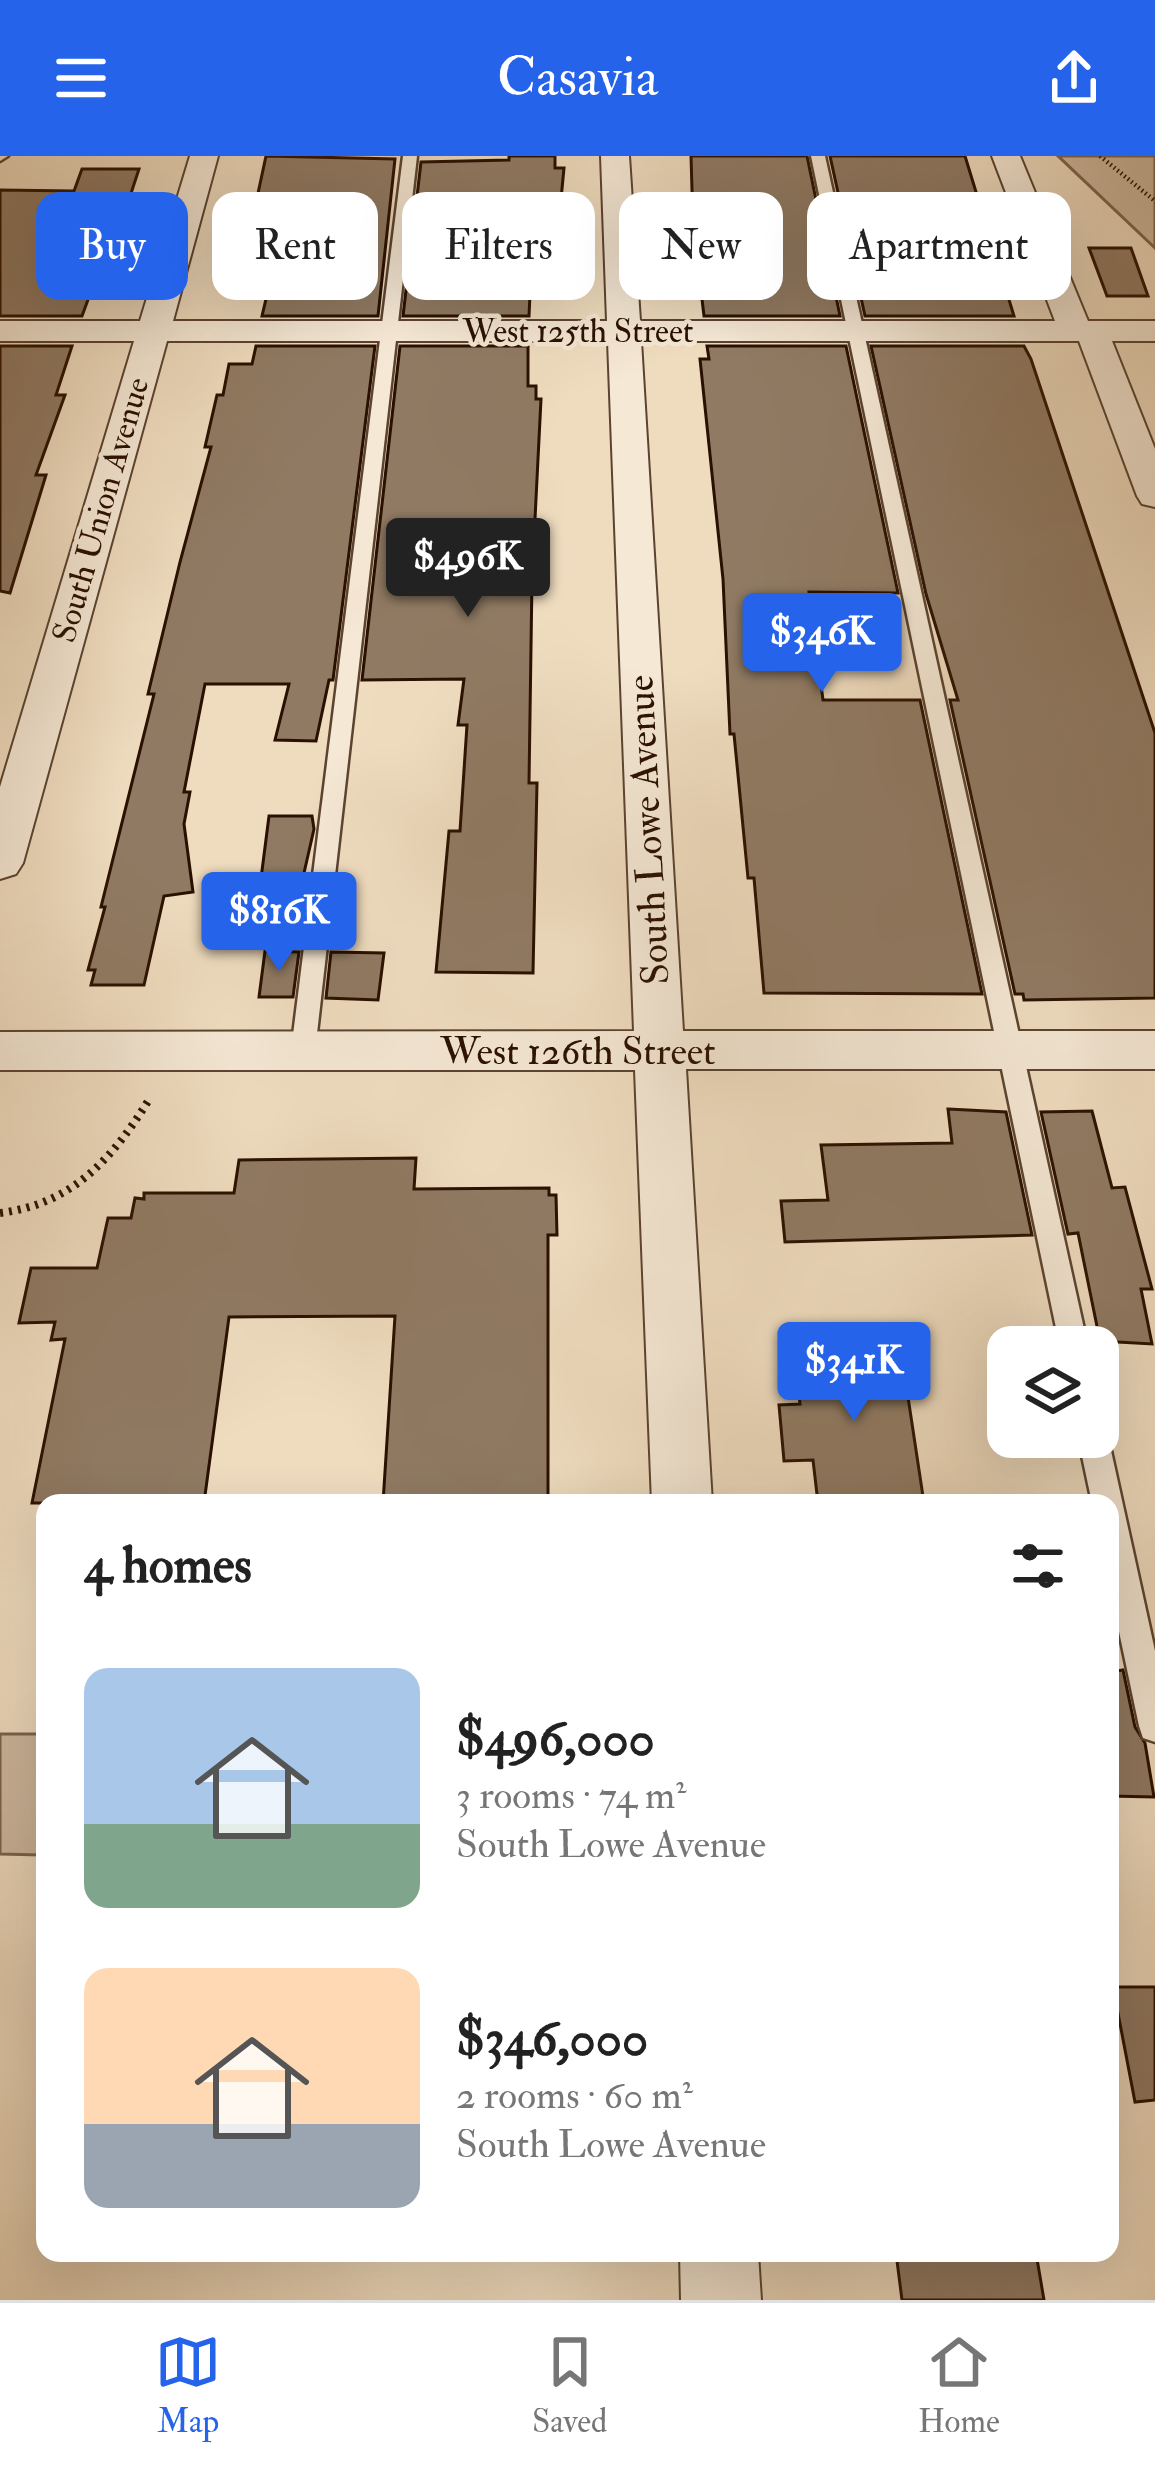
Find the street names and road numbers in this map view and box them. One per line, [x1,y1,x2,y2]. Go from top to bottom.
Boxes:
street label: West 125th Street [462,311,693,352]
street label: South Union Avenue [44,372,159,647]
street label: South Lowe Avenue [615,674,681,986]
street label: West 126th Street [439,1027,716,1076]

